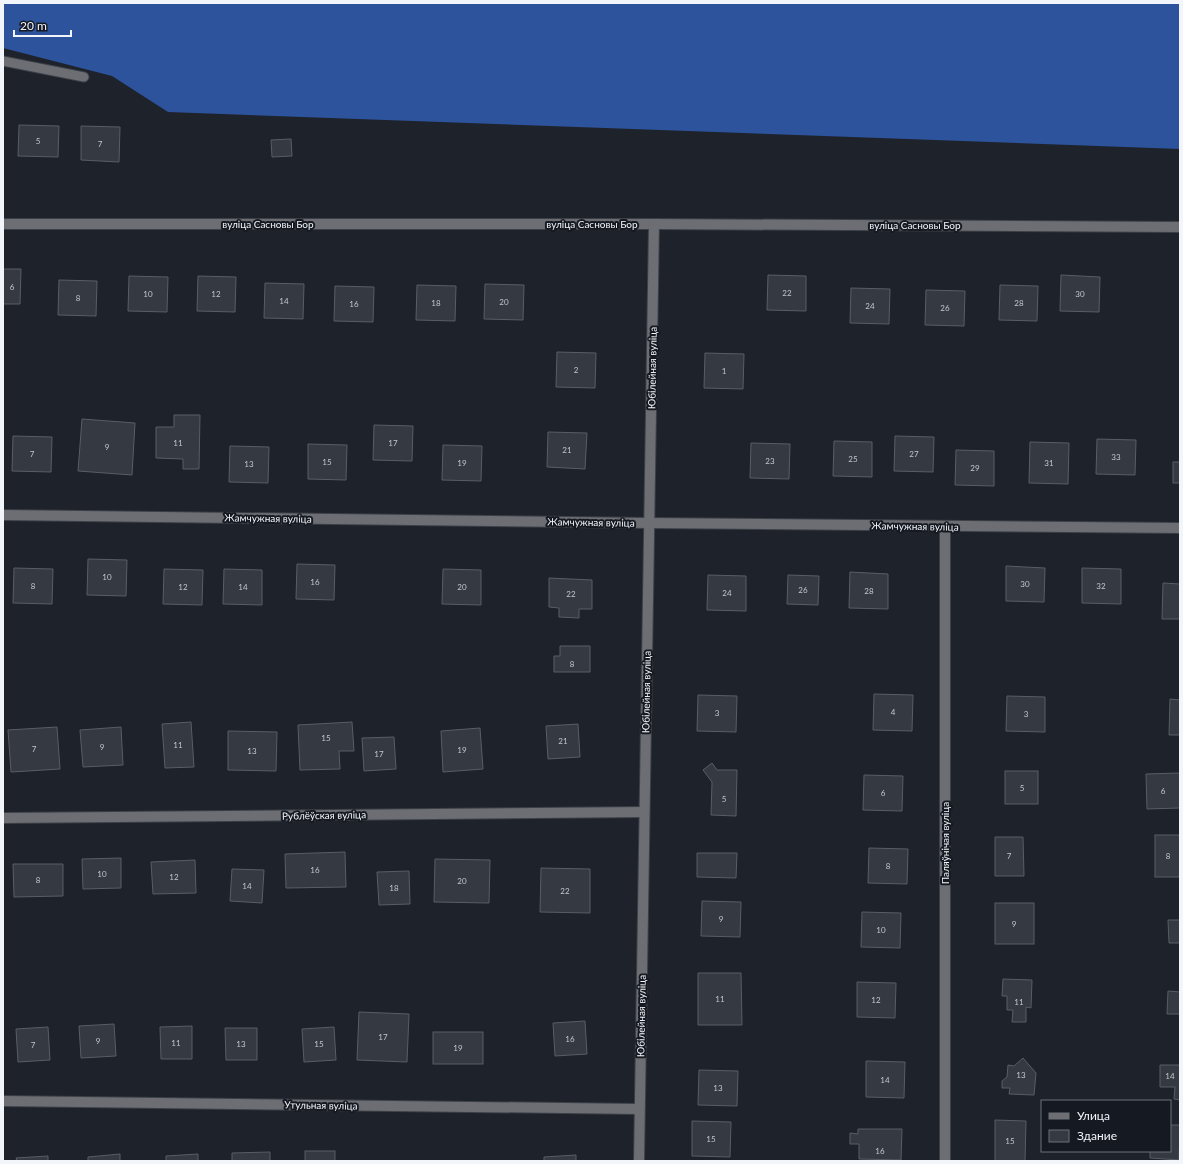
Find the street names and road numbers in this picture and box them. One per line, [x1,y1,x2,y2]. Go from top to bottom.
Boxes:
street label: вуліца Сасновы Бор [222,218,314,230]
street label: вуліца Сасновы Бор [546,218,638,230]
street label: вуліца Сасновы Бор [869,219,961,231]
street label: Юбілейная вуліца [645,327,659,409]
street label: Жамчужная вуліца [224,511,312,525]
street label: Жамчужная вуліца [547,515,635,529]
street label: Жамчужная вуліца [871,519,959,533]
street label: Юбілейная вуліца [639,651,653,733]
street label: Паляўнічая вуліца [939,802,951,884]
street label: Рублёўская вуліца [282,808,366,822]
street label: Юбілейная вуліца [634,975,648,1057]
street label: Утульная вуліца [284,1098,358,1112]

